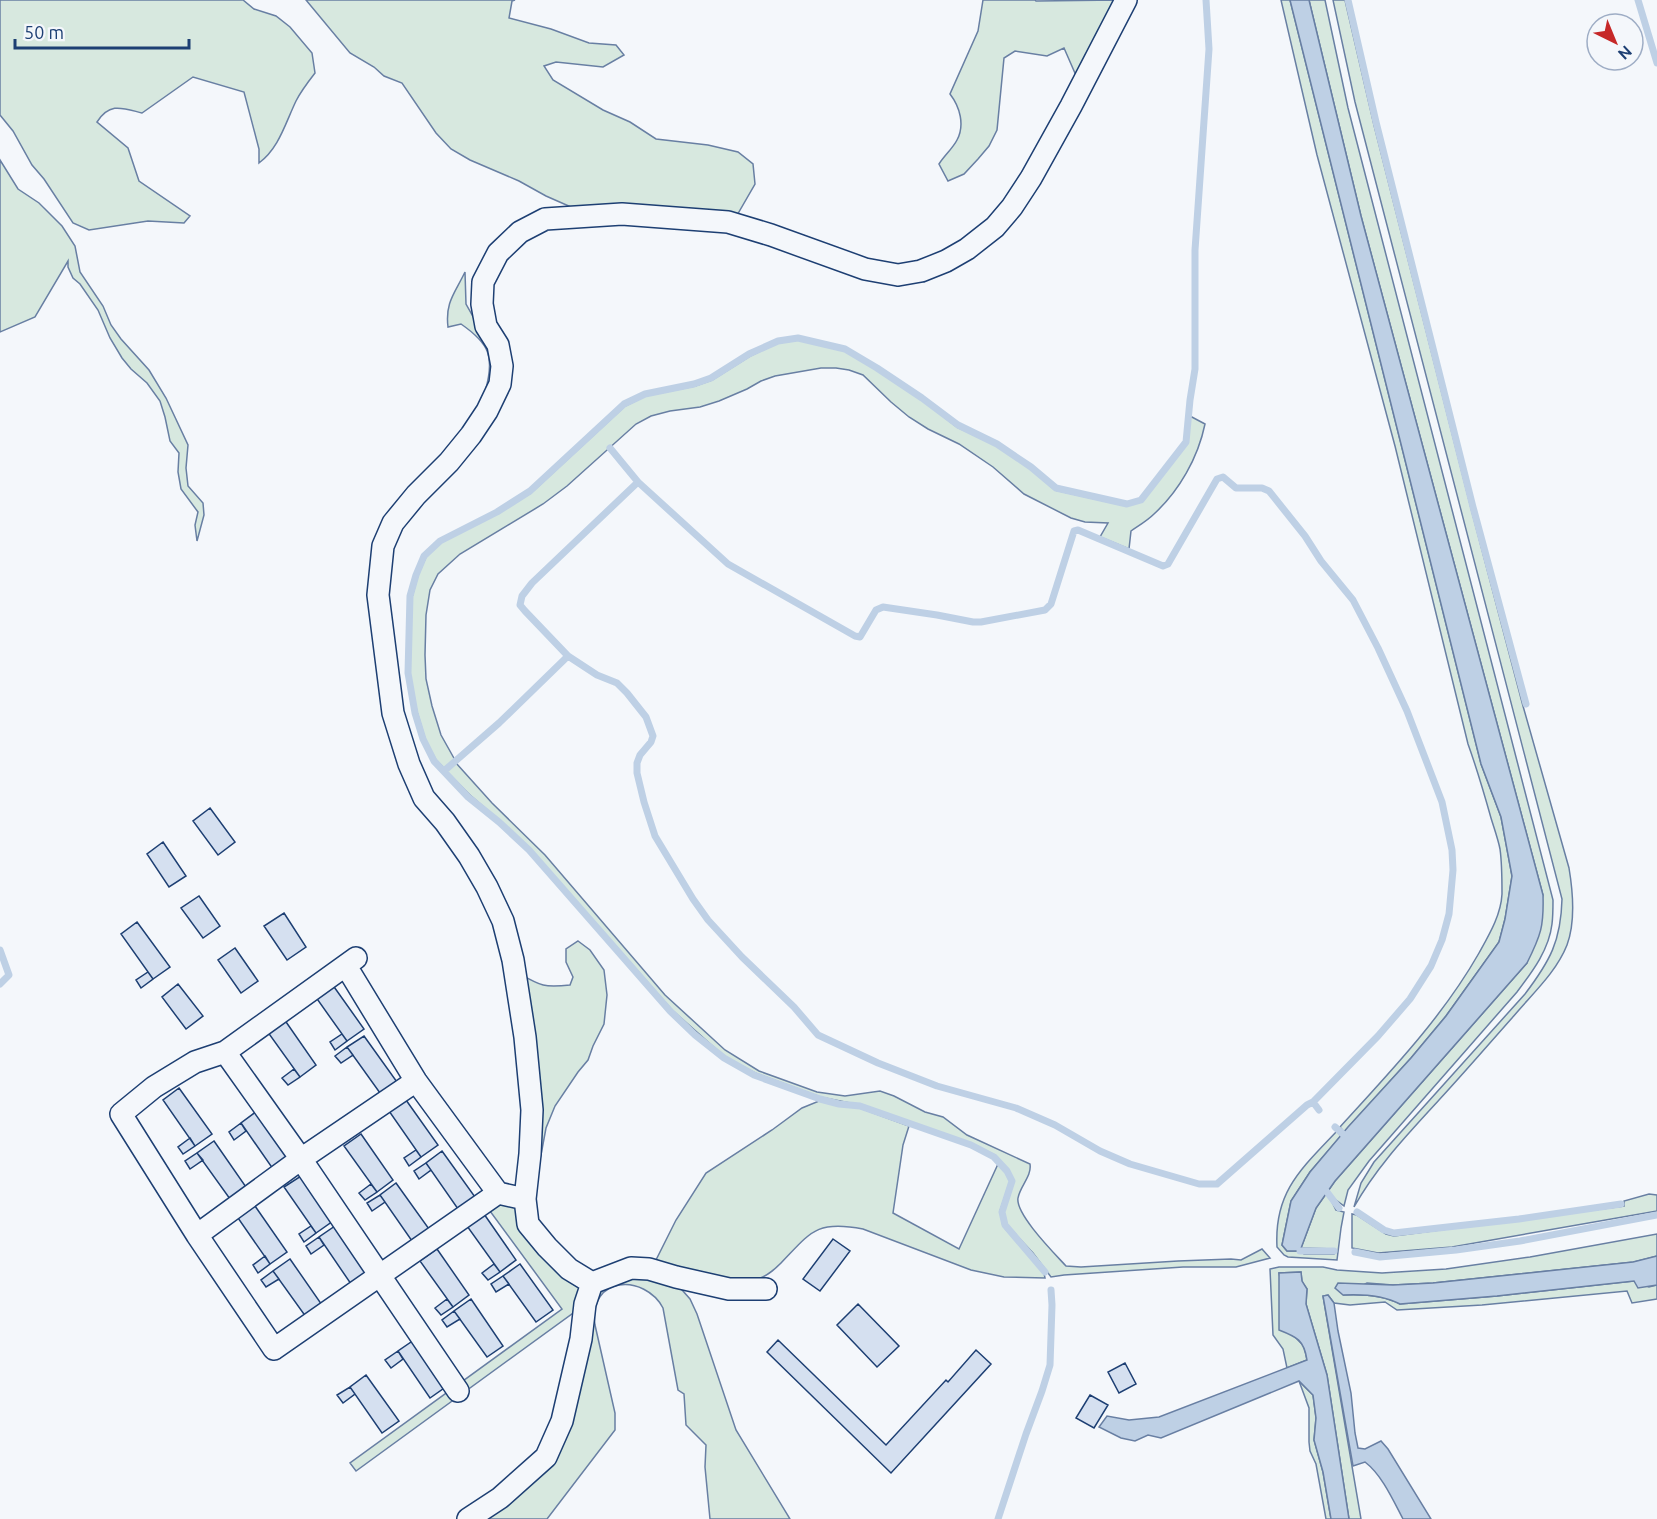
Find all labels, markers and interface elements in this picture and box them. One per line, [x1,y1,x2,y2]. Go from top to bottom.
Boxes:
scale bar [15,12,189,50]
north arrow [1585,12,1645,72]
text: 50 m [24,22,64,42]
text: N [1615,42,1636,64]

